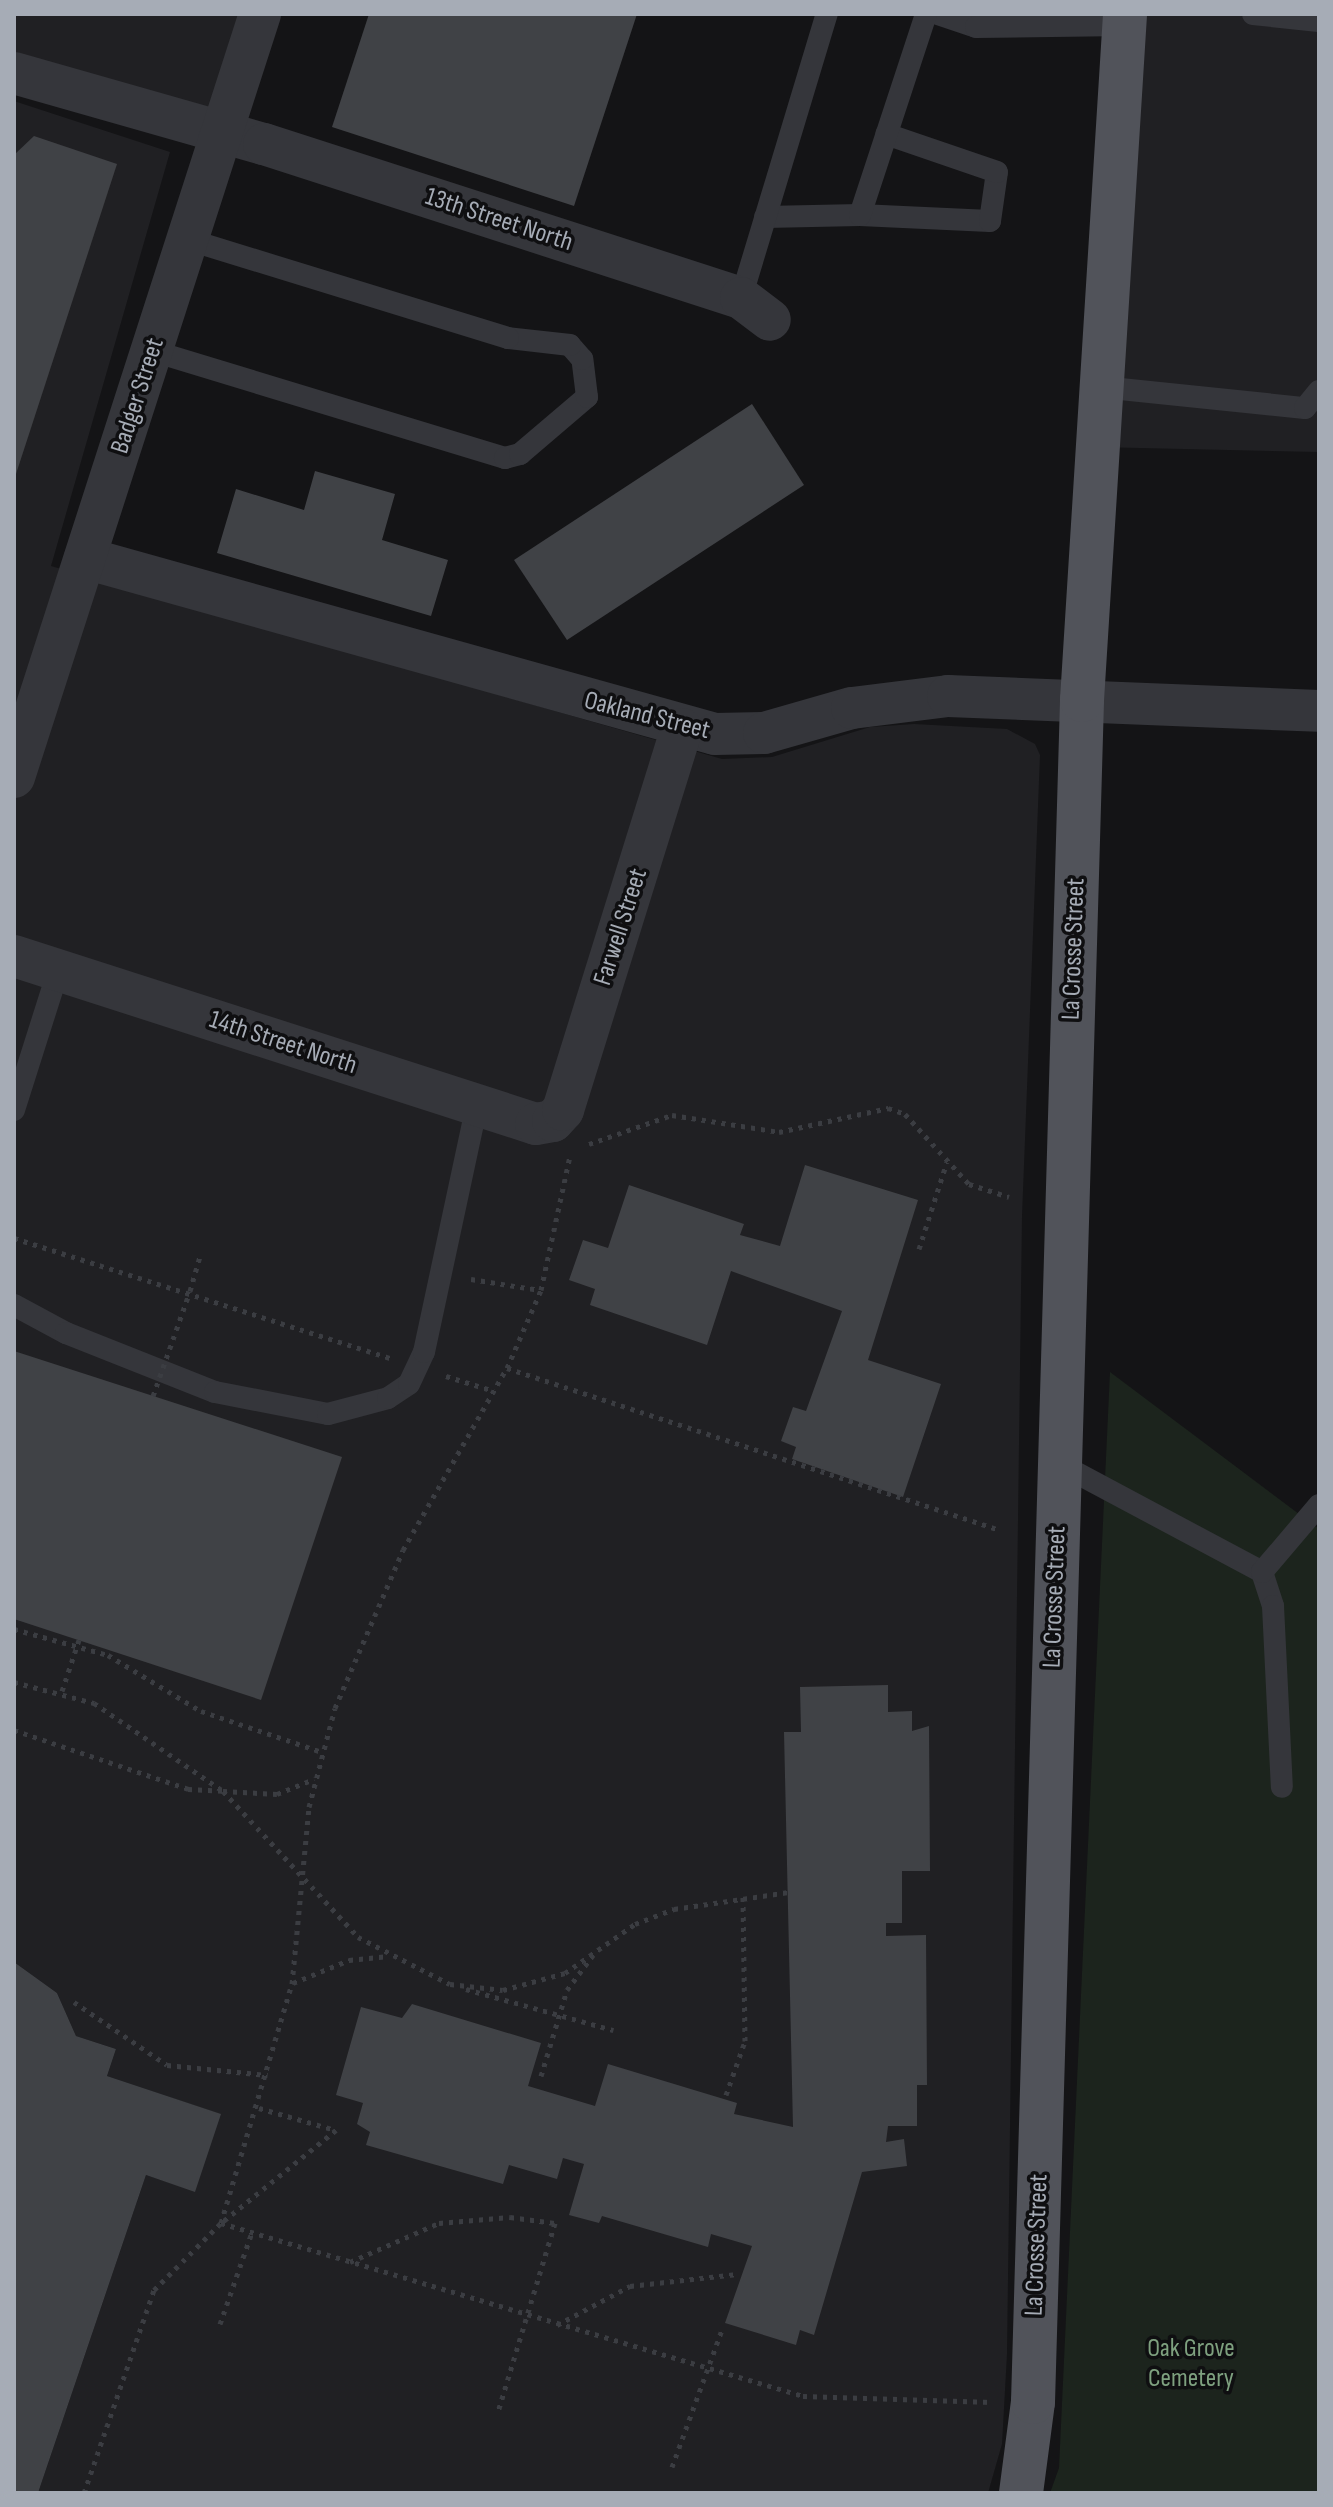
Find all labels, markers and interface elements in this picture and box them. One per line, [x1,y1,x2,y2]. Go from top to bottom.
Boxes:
street label: 13th Street North [421,182,577,258]
street label: Badger Street [105,334,171,458]
street label: Oakland Street [581,685,713,747]
street label: Farwell Street [587,865,655,989]
street label: La Crosse Street [1056,878,1092,1020]
street label: 14th Street North [205,1005,361,1081]
street label: La Crosse Street [1037,1526,1073,1668]
street label: La Crosse Street [1019,2174,1055,2316]
park label: Oak Grove Cemetery [1147,2333,1235,2394]

